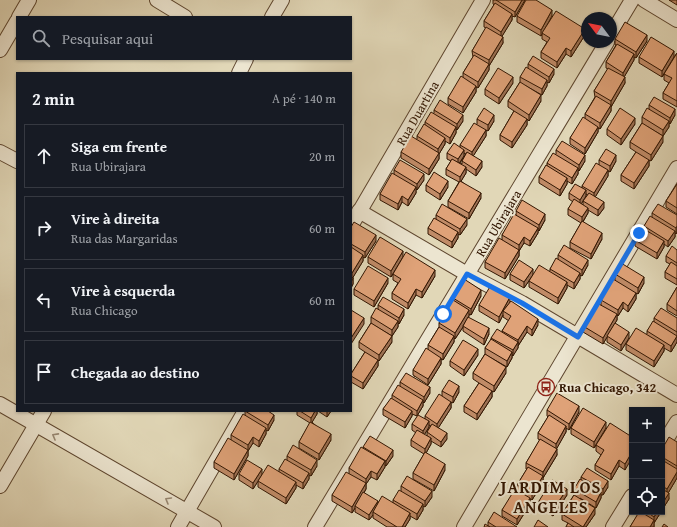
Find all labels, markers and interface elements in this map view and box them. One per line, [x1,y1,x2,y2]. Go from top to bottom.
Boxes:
north arrow [581,12,617,48]
search box [16,16,352,60]
icon: search [30,27,52,49]
text: Pesquisar aqui [62,28,153,49]
street label: Rua Duartina [391,77,444,149]
text: 2 min [32,86,74,111]
text: A pé · 140 m [272,89,336,108]
text: Siga em frente [71,136,167,157]
icon: ahead [33,145,55,167]
text: 20 m [309,147,335,166]
text: Rua Ubirajara [71,157,146,176]
street label: Rua Ubirajara [471,186,526,260]
text: Vire à direita [71,208,159,229]
icon: right [33,217,55,239]
text: 60 m [309,219,335,238]
route end [630,224,648,242]
text: Rua das Margaridas [71,229,178,248]
text: Vire à esquerda [71,280,175,301]
icon: left [33,289,55,311]
text: 60 m [309,291,335,310]
text: Rua Chicago [71,301,138,320]
route start [434,305,452,323]
icon: arrive [33,361,55,383]
text: Chegada ao destino [71,362,199,383]
bus stop icon: Rua Chicago, 342 [536,377,556,397]
place label: Rua Chicago, 342 [559,378,657,397]
map controls [629,407,665,515]
button: + [629,407,665,443]
one-way arrow [52,434,59,441]
button: − [629,443,665,479]
district label: JARDIM LOS ANGELES [498,474,601,519]
button: locate [629,479,665,515]
one-way arrow [165,498,172,505]

